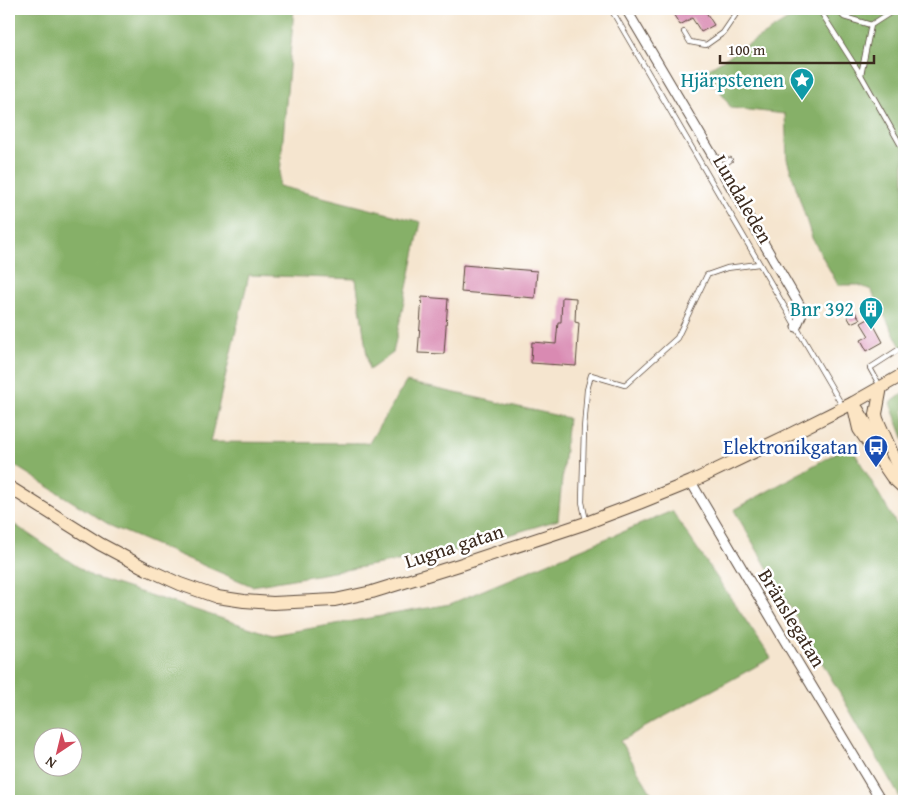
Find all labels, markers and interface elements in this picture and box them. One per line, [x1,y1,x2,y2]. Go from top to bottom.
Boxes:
scale bar [720,32,874,64]
text: 100 m [728,39,766,60]
place label: Hjärpstenen [681,65,784,94]
place icon: Hjärpstenen [789,67,815,101]
street label: Lundaleden [706,149,781,249]
place label: Bnr 392 [790,294,854,323]
building icon: Bnr 392 [858,296,884,330]
place label: Elektronikgatan [723,432,858,461]
bus stop icon: Elektronikgatan [863,434,889,468]
street label: Lugna gatan [400,516,507,575]
street label: Bränslegatan [752,563,833,673]
north arrow [32,728,82,778]
text: N [40,751,60,774]

